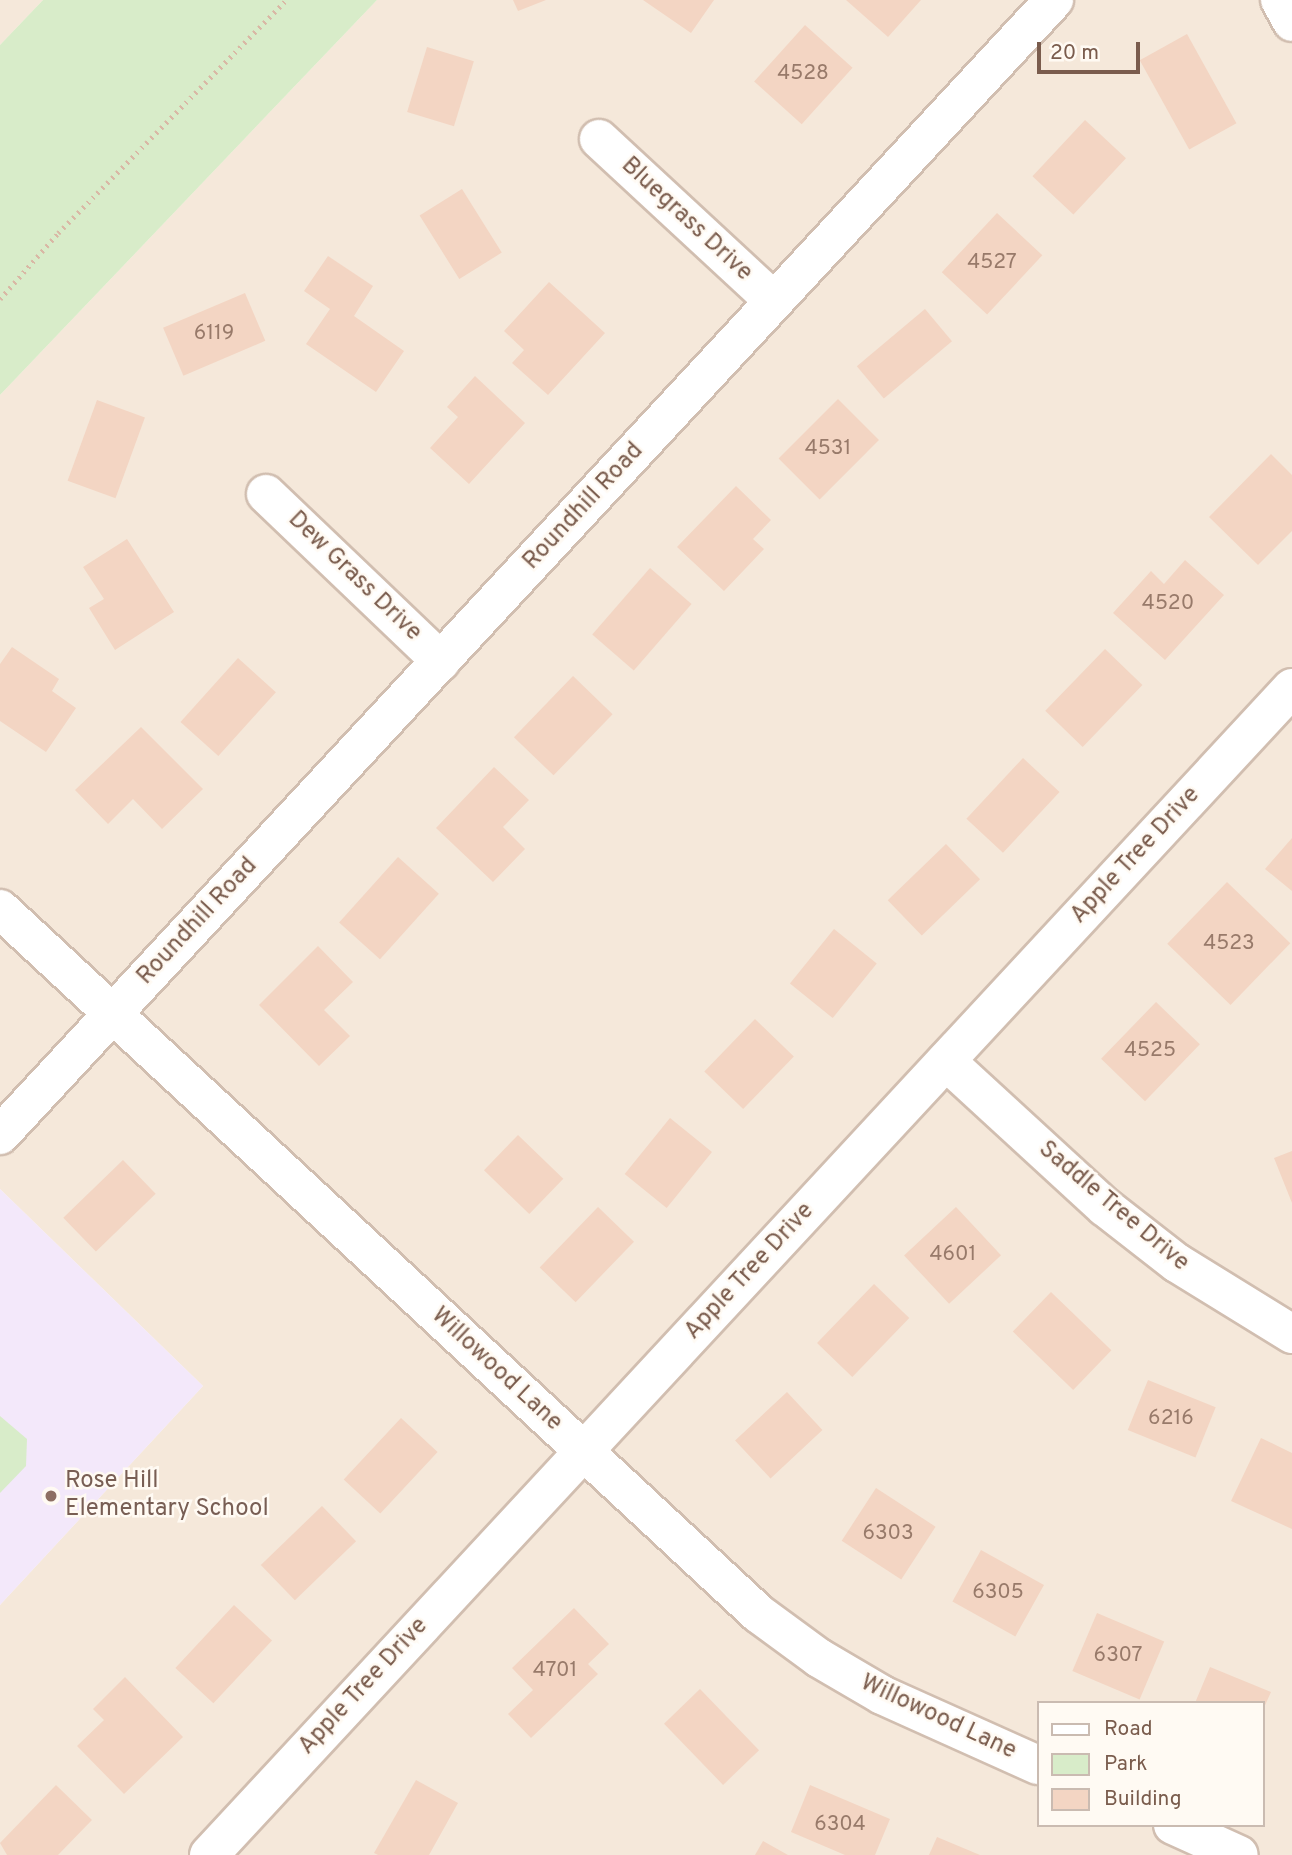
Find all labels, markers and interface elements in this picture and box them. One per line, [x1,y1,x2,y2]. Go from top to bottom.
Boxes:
scale bar [1040,28,1143,72]
text: 20 m [1050,40,1099,67]
house number: 4528 [777,61,829,87]
street label: Bluegrass Drive [614,152,758,288]
house number: 4527 [967,250,1017,276]
house number: 6119 [194,321,234,347]
house number: 4531 [805,436,851,462]
street label: Roundhill Road [518,438,650,576]
street label: Dew Grass Drive [281,506,427,648]
house number: 4520 [1142,591,1194,617]
street label: Apple Tree Drive [1065,781,1207,931]
street label: Roundhill Road [132,853,264,991]
house number: 4523 [1203,931,1255,957]
house number: 4525 [1124,1038,1176,1064]
street label: Saddle Tree Drive [1032,1135,1194,1279]
street label: Apple Tree Drive [679,1197,821,1347]
house number: 4601 [930,1242,976,1268]
street label: Willowood Lane [424,1302,568,1438]
house number: 6216 [1148,1406,1194,1432]
place label: Rose Hill Elementary School [65,1468,269,1524]
marker: Rose Hill Elementary School [43,1488,59,1504]
house number: 6303 [862,1521,914,1547]
house number: 6305 [972,1580,1024,1606]
street label: Apple Tree Drive [293,1612,435,1762]
house number: 6307 [1094,1643,1142,1669]
house number: 4701 [533,1658,577,1684]
street label: Willowood Lane [855,1669,1021,1767]
legend [1036,1701,1264,1827]
text: Road [1104,1716,1153,1743]
text: Park [1104,1751,1147,1778]
text: Building [1104,1786,1182,1813]
house number: 6304 [814,1812,866,1838]

